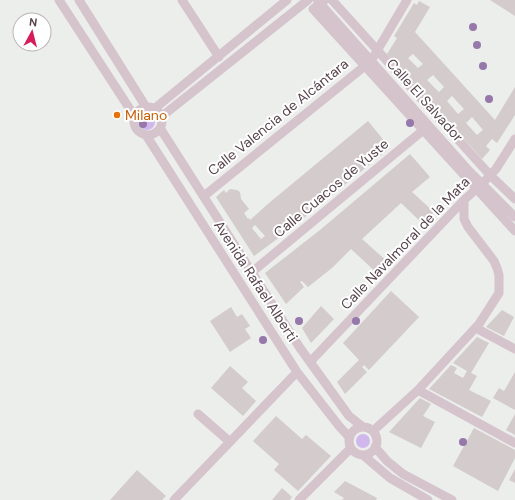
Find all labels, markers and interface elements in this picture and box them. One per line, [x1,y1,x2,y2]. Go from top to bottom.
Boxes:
north arrow [12,12,52,52]
text: N [28,15,38,30]
street label: Calle Valencia de Alcántara [204,55,352,179]
street label: Calle El Salvador [383,55,467,145]
place label: Milano [125,106,167,124]
marker: Milano [112,110,122,120]
street label: Calle Cuacos de Yuste [270,135,392,241]
street label: Calle Navalmoral de la Mata [337,173,473,313]
street label: Avenida Rafael Alberti [210,217,302,345]

